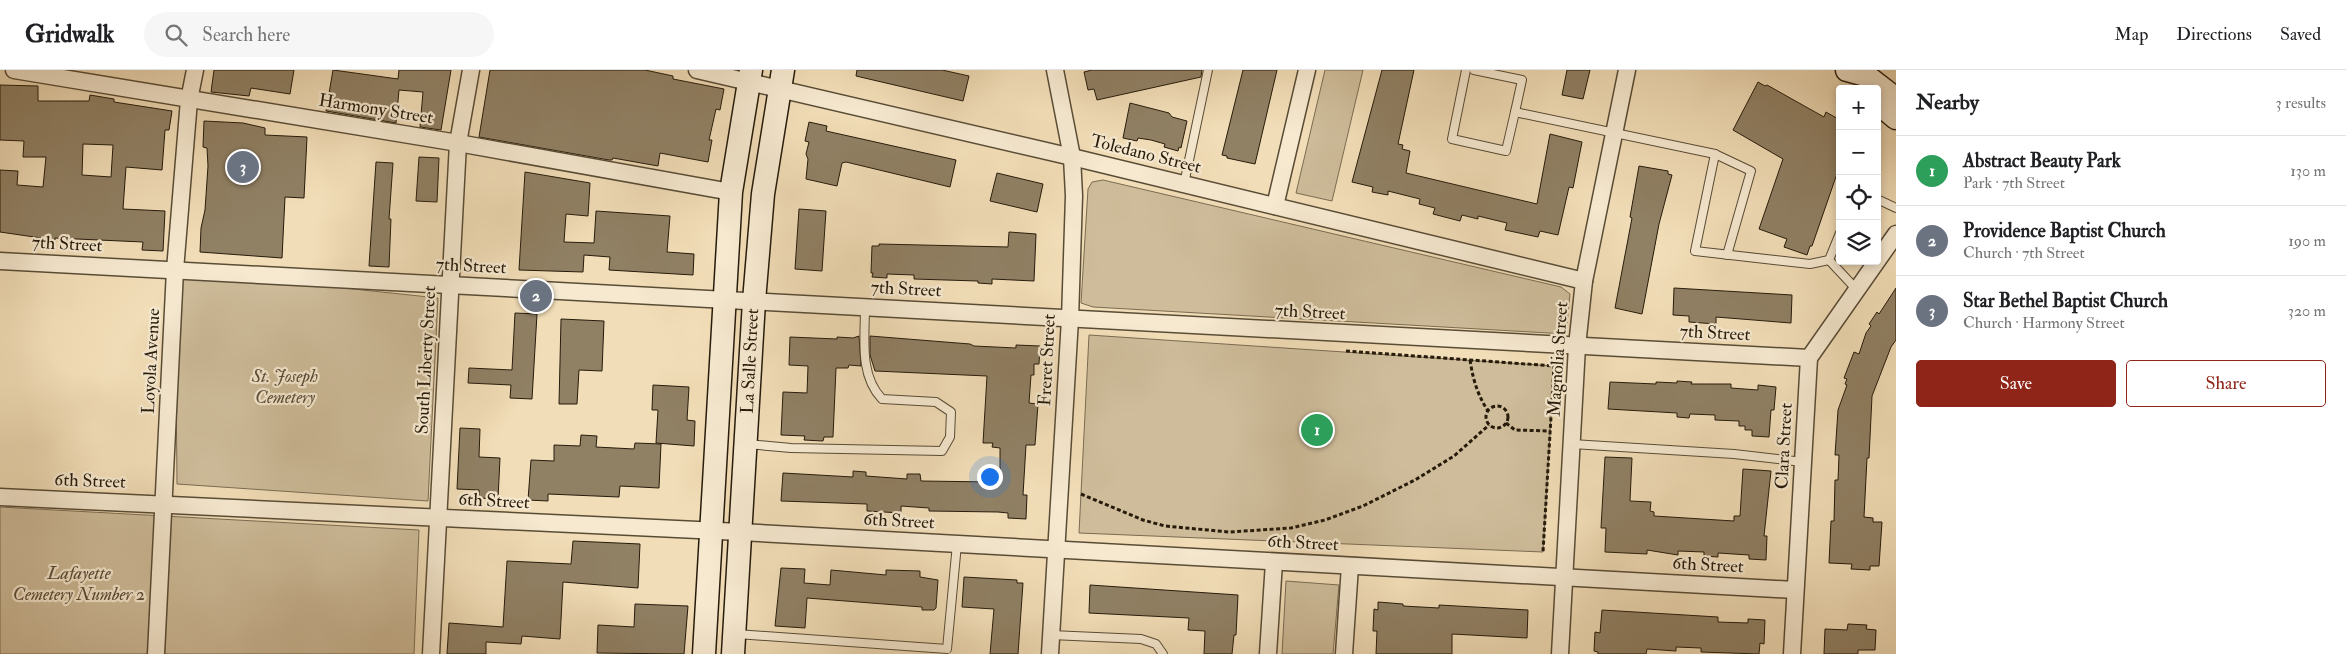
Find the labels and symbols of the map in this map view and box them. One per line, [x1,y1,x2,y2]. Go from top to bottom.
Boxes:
street label: Harmony Street [317,89,435,129]
street label: Toledano Street [1088,129,1204,179]
pin: 3 [227,148,259,186]
street label: 7th Street [31,231,103,257]
street label: 7th Street [435,253,507,279]
street label: 7th Street [870,276,942,302]
pin: 2 [520,277,552,315]
street label: South Liberty Street [411,285,441,435]
street label: 7th Street [1274,299,1346,325]
street label: Magnolia Street [1543,301,1574,417]
street label: Loyola Avenue [137,307,165,415]
street label: La Salle Street [736,308,764,414]
street label: Freret Street [1033,313,1061,407]
street label: 7th Street [1679,320,1751,346]
park label: St. Joseph Cemetery [251,365,318,409]
street label: Clara Street [1770,402,1798,490]
pin: 1 [1301,411,1333,449]
your location [977,464,1003,490]
street label: 6th Street [54,468,126,494]
street label: 6th Street [458,488,530,514]
street label: 6th Street [863,508,935,534]
street label: 6th Street [1267,530,1339,556]
street label: 6th Street [1672,552,1744,578]
park label: Lafayette Cemetery Number 2 [13,562,145,606]

